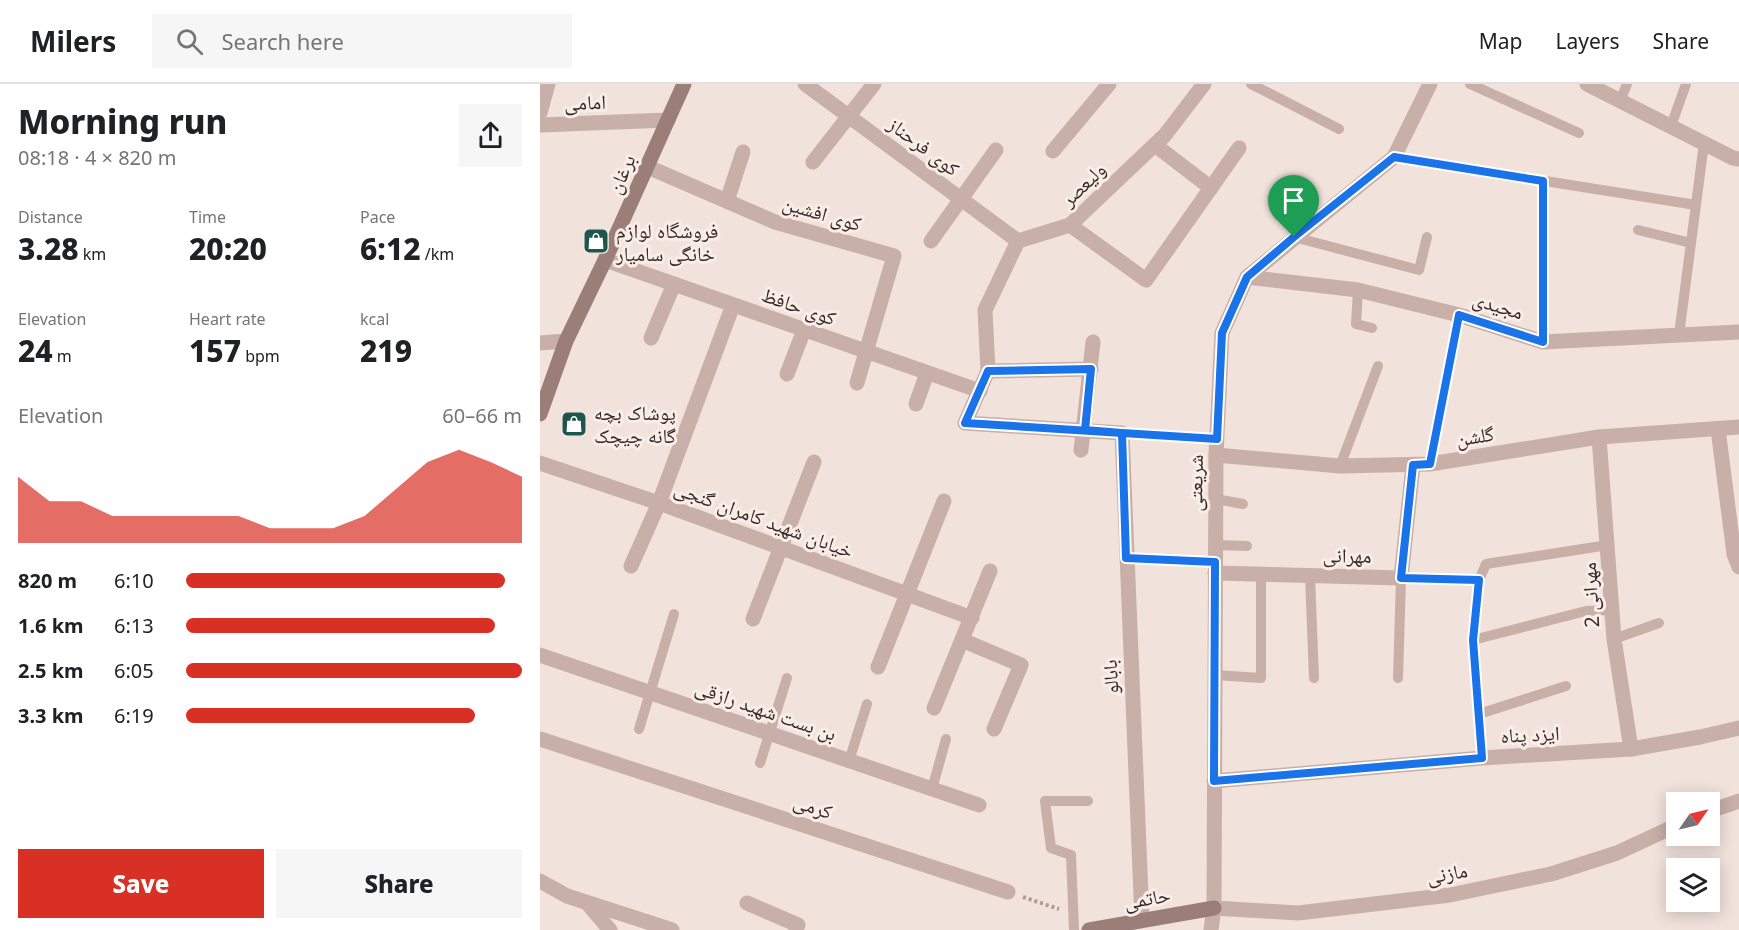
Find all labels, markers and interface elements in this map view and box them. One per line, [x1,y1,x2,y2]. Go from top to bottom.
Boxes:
search box [152,14,572,68]
text: Milers [30,22,116,60]
icon: search [173,25,206,58]
text: Search here [221,26,344,56]
text: Map [1479,27,1523,55]
text: Layers [1556,27,1620,55]
text: Share [1653,27,1709,55]
street label: امامی [564,88,606,116]
text: Morning run [18,99,227,144]
button: share [459,104,522,167]
street label: کوی فرحناز [882,110,965,182]
text: 08:18 · 4 × 820 m [18,144,176,171]
street label: برغان [600,150,642,198]
street label: ولیعصر [1054,156,1111,213]
pin [1268,175,1319,237]
icon: arrive [1277,184,1310,217]
street label: کوی افشین [780,189,864,237]
text: Distance [18,206,83,228]
text: Time [189,206,226,228]
text: Pace [360,206,395,228]
place label: فروشگاه لوازم خانگی سامیار [615,217,718,267]
shop icon: فروشگاه لوازم خانگی سامیار [581,226,611,256]
text: 3.28 [18,228,79,269]
text: 20:20 [189,228,267,269]
text: 6:12 [360,228,421,269]
text: km [79,243,106,265]
text: /km [421,243,454,265]
street label: کوی حافظ [758,281,840,331]
street label: مجیدی [1469,285,1527,325]
text: Elevation [18,308,86,330]
text: Heart rate [189,308,265,330]
text: kcal [360,308,389,330]
text: 24 [18,330,53,371]
text: 157 [189,330,241,371]
text: 219 [360,330,412,371]
text: m [53,345,72,367]
text: bpm [241,345,280,367]
place label: پوشاک بچه گانه چیچک [594,399,676,449]
text: Elevation [18,402,103,429]
text: 60–66 m [442,402,522,429]
shop icon: پوشاک بچه گانه چیچک [559,409,589,439]
street label: گلشن [1454,420,1496,452]
street label: شریعتی [1181,454,1209,512]
street label: خیابان شهید کامران گنجی [671,474,857,564]
street label: مهرانی [1322,541,1372,569]
street label: مهرانی 2 [1575,562,1605,628]
text: 820 m [18,567,77,594]
text: 6:10 [114,567,154,594]
text: 1.6 km [18,612,84,639]
text: 6:13 [114,612,154,639]
text: 2.5 km [18,657,84,684]
text: 6:05 [114,657,154,684]
street label: بابالو [1096,659,1124,695]
street label: بن بست شهید رازقی [692,673,840,747]
text: 3.3 km [18,702,84,729]
text: 6:19 [114,702,154,729]
street label: ایزد پناه [1500,719,1560,749]
street label: کرمی [790,787,836,825]
north arrow [1666,792,1720,846]
map controls [1666,792,1720,912]
button: Save [18,849,264,918]
button: Share [276,849,522,918]
street label: مازنی [1424,856,1470,890]
button: layers [1666,858,1720,912]
street label: حاتمی [1122,881,1173,915]

